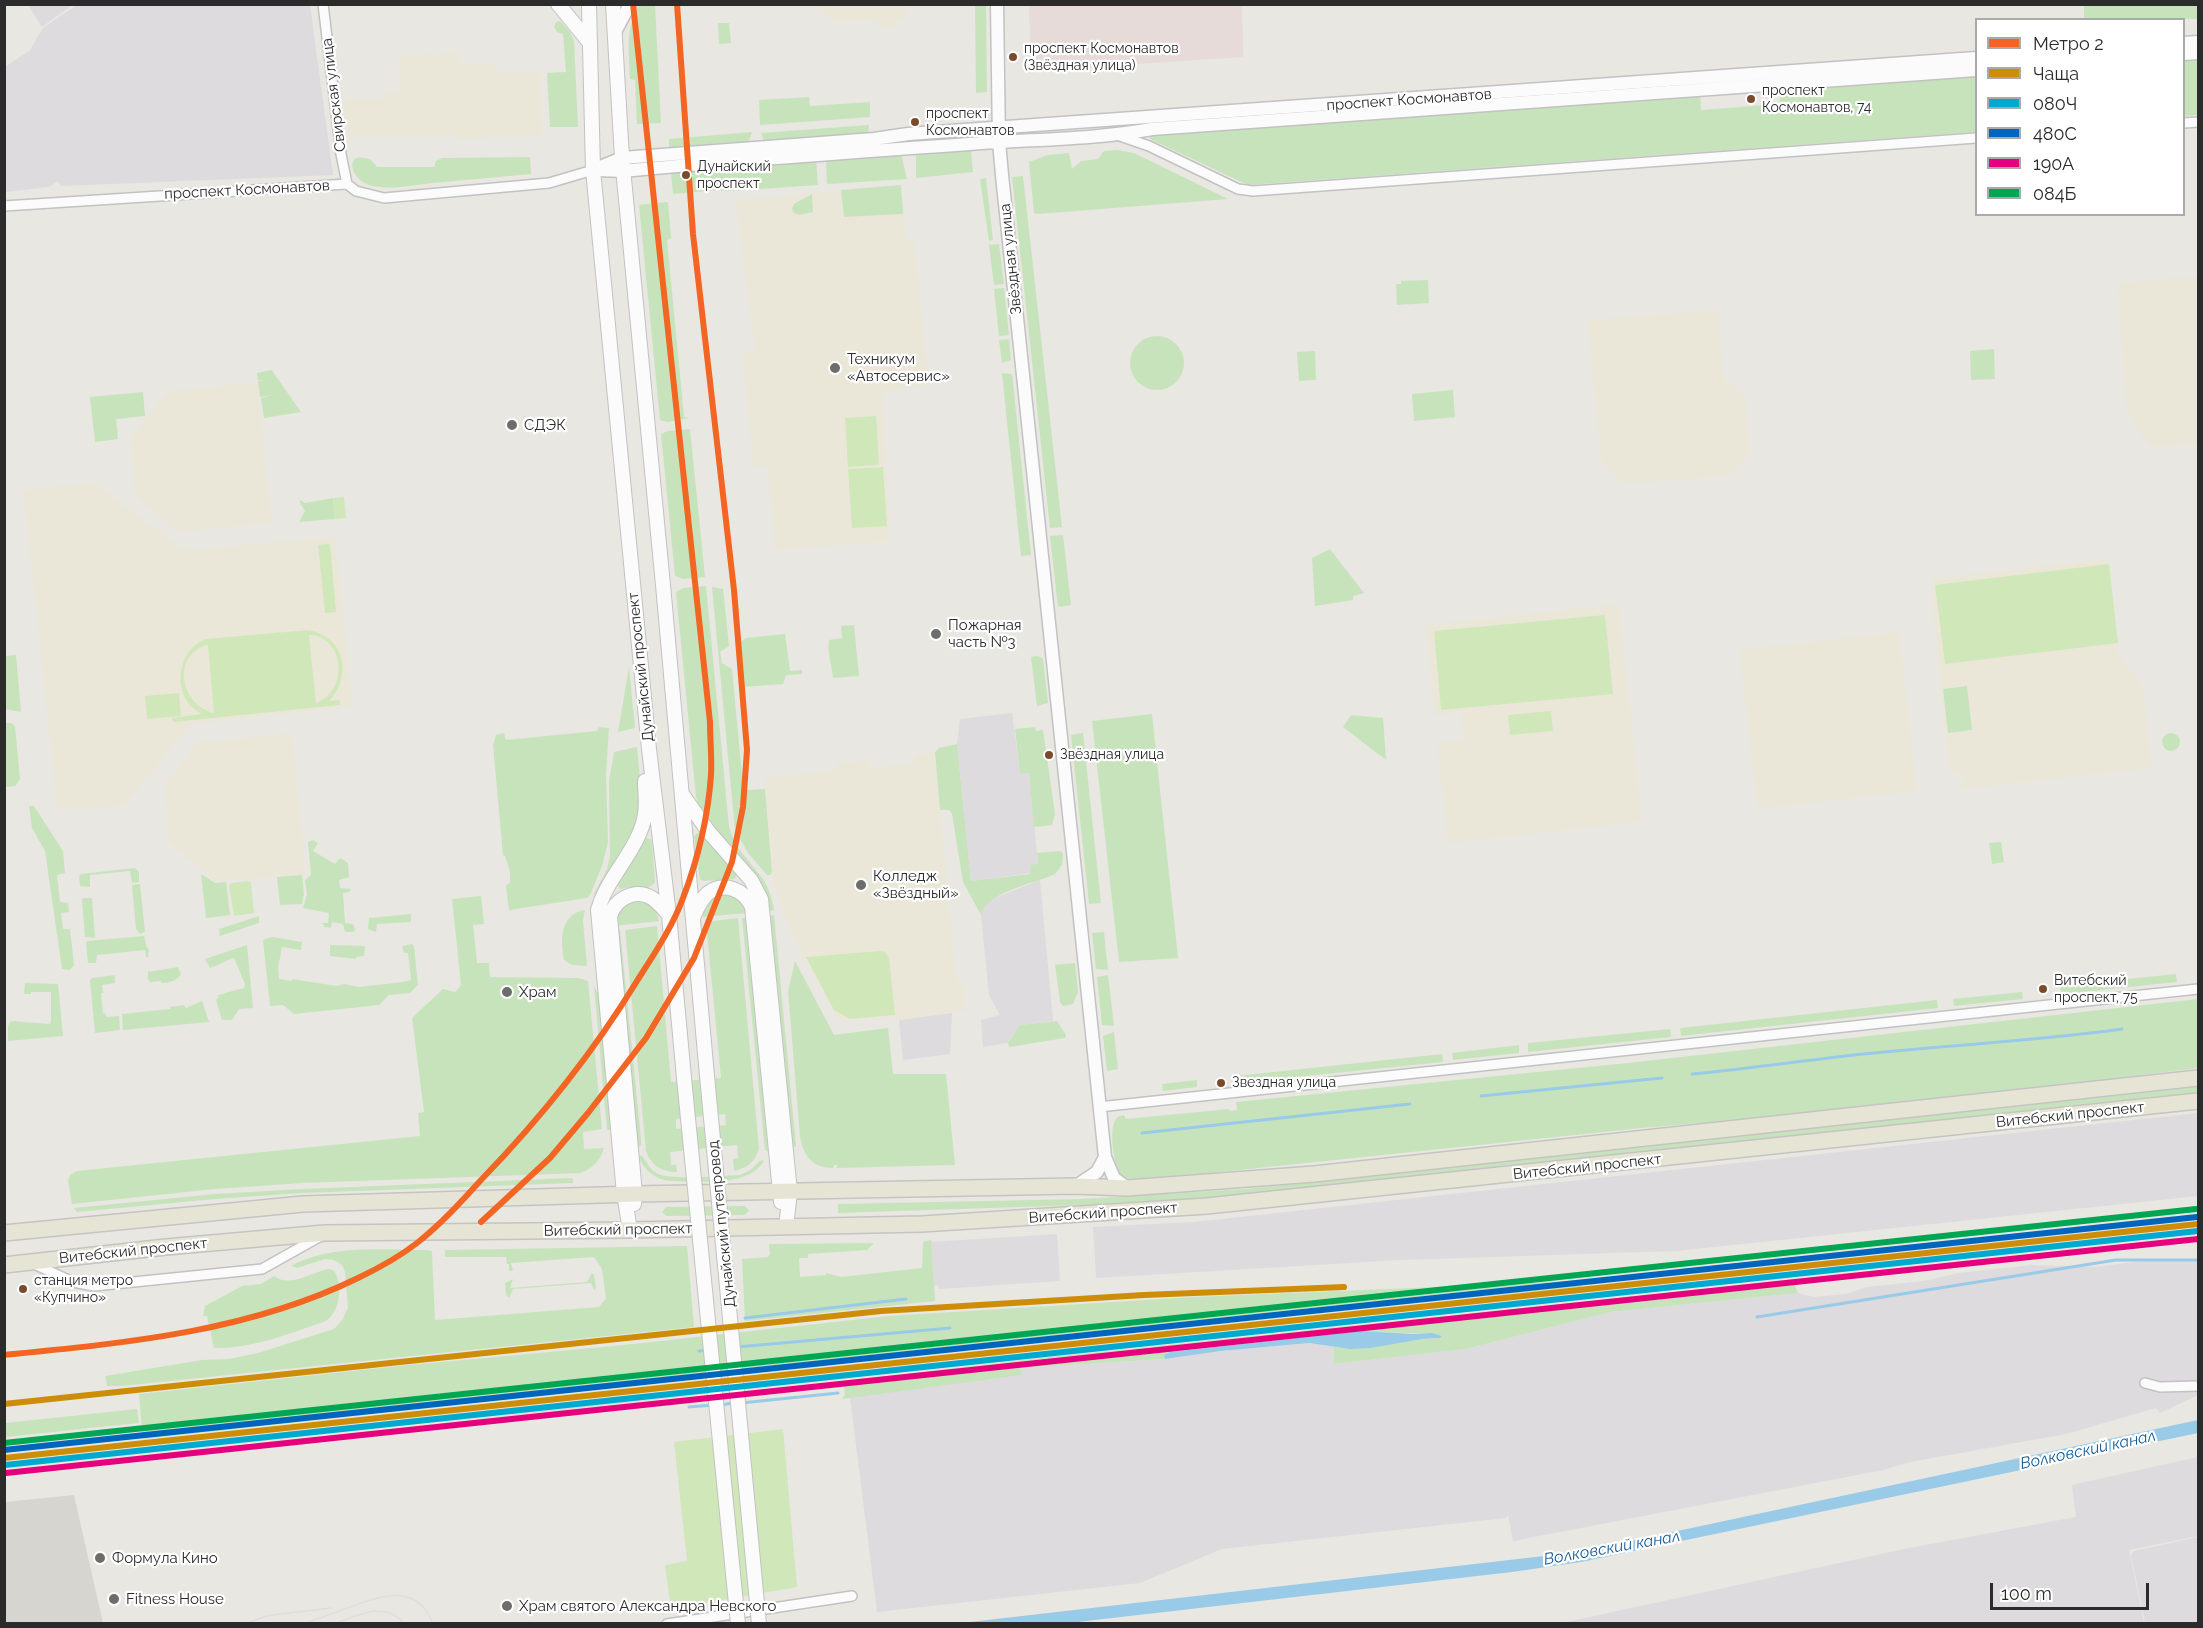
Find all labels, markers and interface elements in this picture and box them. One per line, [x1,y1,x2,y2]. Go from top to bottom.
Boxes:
legend [1975,18,2185,216]
text: Метро 2 [2033,33,2104,54]
street label: Свирская улица [318,37,350,153]
place label: проспект Космонавтов (Звёздная улица) [1024,41,1179,74]
marker: проспект Космонавтов (Звёздная улица) [1007,51,1019,63]
text: Чаща [2033,63,2079,84]
place label: проспект Космонавтов, 74 [1762,83,1872,116]
street label: проспект Космонавтов [1326,85,1492,115]
marker: проспект Космонавтов, 74 [1745,93,1757,105]
text: 080Ч [2033,93,2077,114]
place label: проспект Космонавтов [926,106,1014,138]
marker: проспект Космонавтов [909,116,921,128]
text: 480С [2033,123,2077,144]
text: 190А [2033,153,2074,174]
place label: Дунайский проспект [697,159,771,192]
marker: Дунайский проспект [680,169,692,181]
street label: проспект Космонавтов [164,177,330,203]
text: 084Б [2033,183,2076,204]
street label: Звёздная улица [996,203,1026,315]
place label: Техникум «Автосервис» [847,350,950,385]
marker: Техникум «Автосервис» [828,361,842,375]
place label: СДЭК [524,416,566,434]
marker: СДЭК [505,418,519,432]
street label: Дунайский проспект [624,591,658,743]
place label: Пожарная часть №3 [948,616,1022,651]
marker: Пожарная часть №3 [929,627,943,641]
place label: Звёздная улица [1060,747,1164,763]
marker: Звёздная улица [1043,749,1055,761]
place label: Колледж «Звёздный» [873,867,959,902]
marker: Колледж «Звёздный» [854,878,868,892]
place label: Витебский проспект, 75 [2054,973,2138,1006]
place label: Храм [519,983,556,1001]
marker: Витебский проспект, 75 [2037,983,2049,995]
marker: Храм [500,985,514,999]
place label: Звездная улица [1232,1075,1336,1091]
marker: Звездная улица [1215,1077,1227,1089]
street label: Витебский проспект [1995,1098,2145,1132]
street label: Дунайский путепровод [704,1140,740,1308]
street label: Витебский проспект [1512,1150,1662,1184]
street label: Витебский проспект [1028,1199,1178,1227]
street label: Витебский проспект [543,1220,693,1240]
street label: Витебский проспект [58,1234,208,1268]
place label: станция метро «Купчино» [34,1273,133,1306]
marker: станция метро «Купчино» [17,1283,29,1295]
water label: Волковский канал [2018,1426,2158,1474]
water label: Волковский канал [1542,1527,1682,1569]
place label: Формула Кино [112,1549,218,1567]
marker: Формула Кино [93,1551,107,1565]
scale bar [1993,1571,2152,1609]
text: 100 m [2001,1583,2052,1604]
place label: Fitness House [126,1590,224,1608]
marker: Fitness House [107,1592,121,1606]
place label: Храм святого Александра Невского [519,1597,776,1615]
marker: Храм святого Александра Невского [500,1599,514,1613]

